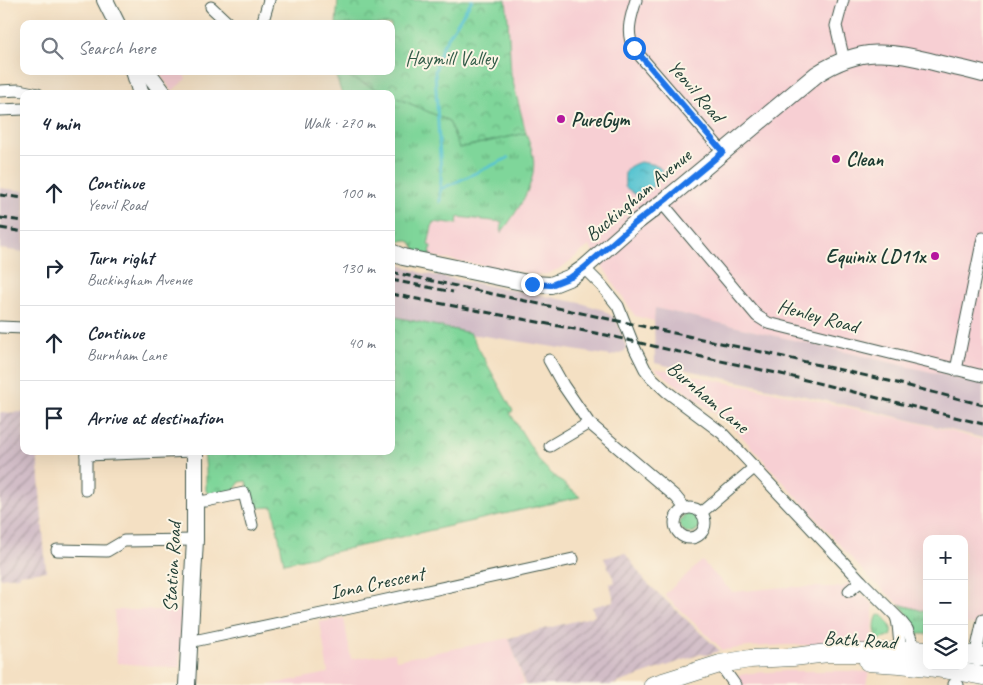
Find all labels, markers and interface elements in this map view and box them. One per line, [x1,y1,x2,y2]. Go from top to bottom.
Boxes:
search box [20,20,395,75]
icon: search [38,34,66,62]
text: Search here [78,36,155,60]
route start [623,37,646,60]
park label: Haymill Valley [405,46,499,71]
street label: Yeovil Road [662,55,732,130]
place label: PureGym [571,107,631,133]
text: 4 min [40,110,80,136]
text: Walk · 270 m [303,113,375,133]
marker: PureGym [555,113,567,125]
street label: Buckingham Avenue [580,142,697,247]
place label: Clean [846,147,884,172]
marker: Clean [830,153,842,165]
text: Continue [87,171,144,195]
icon: ahead [40,179,68,207]
text: 100 m [341,183,375,203]
text: Yeovil Road [87,195,147,215]
place label: Equinix LD11x [826,244,927,269]
text: Turn right [87,246,154,270]
marker: Equinix LD11x [929,250,941,262]
icon: right [40,254,68,282]
text: 130 m [341,258,375,278]
text: Buckingham Avenue [87,270,192,290]
route end [521,273,544,296]
street label: Henley Road [775,293,864,340]
text: Continue [87,321,144,345]
icon: ahead [40,329,68,357]
text: 40 m [348,333,375,353]
text: Burnham Lane [87,345,167,365]
street label: Burnham Lane [662,355,755,439]
icon: arrive [40,404,68,432]
text: Arrive at destination [87,406,223,430]
street label: Station Road [157,518,187,613]
map controls [923,535,968,670]
button: + [923,535,968,580]
street label: Iona Crescent [327,560,430,605]
button: − [923,580,968,625]
street label: Bath Road [823,625,900,655]
button: layers [923,625,968,670]

